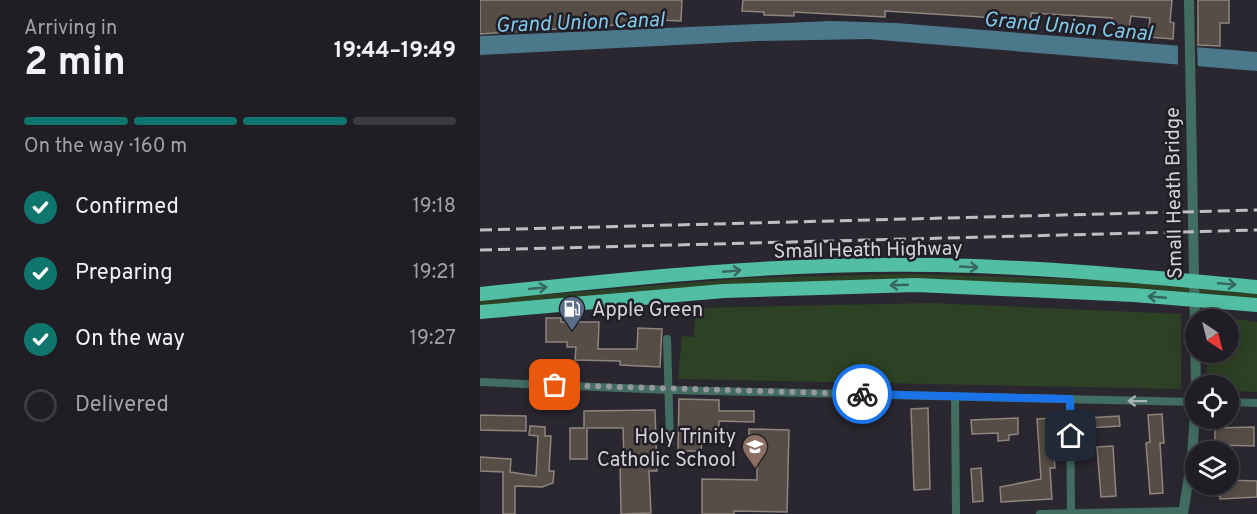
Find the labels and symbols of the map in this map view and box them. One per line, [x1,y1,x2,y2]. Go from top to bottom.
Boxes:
water label: Grand Union Canal [495,7,667,40]
water label: Grand Union Canal [983,7,1155,48]
street label: Small Heath Bridge [1161,107,1189,279]
street label: Small Heath Highway [773,236,963,266]
one-way arrow [959,262,979,273]
one-way arrow [722,266,742,277]
one-way arrow [1216,279,1236,290]
one-way arrow [890,280,910,291]
one-way arrow [528,282,548,293]
one-way arrow [1147,291,1167,302]
fuel station icon: Apple Green [557,294,587,332]
place label: Apple Green [592,298,703,324]
north arrow [1185,309,1239,363]
pin [529,359,580,410]
courier [832,364,892,424]
one-way arrow [1127,395,1147,406]
pin [1045,410,1096,461]
place label: Holy Trinity Catholic School [597,425,736,474]
school or university icon: Holy Trinity Catholic School [740,432,770,470]

